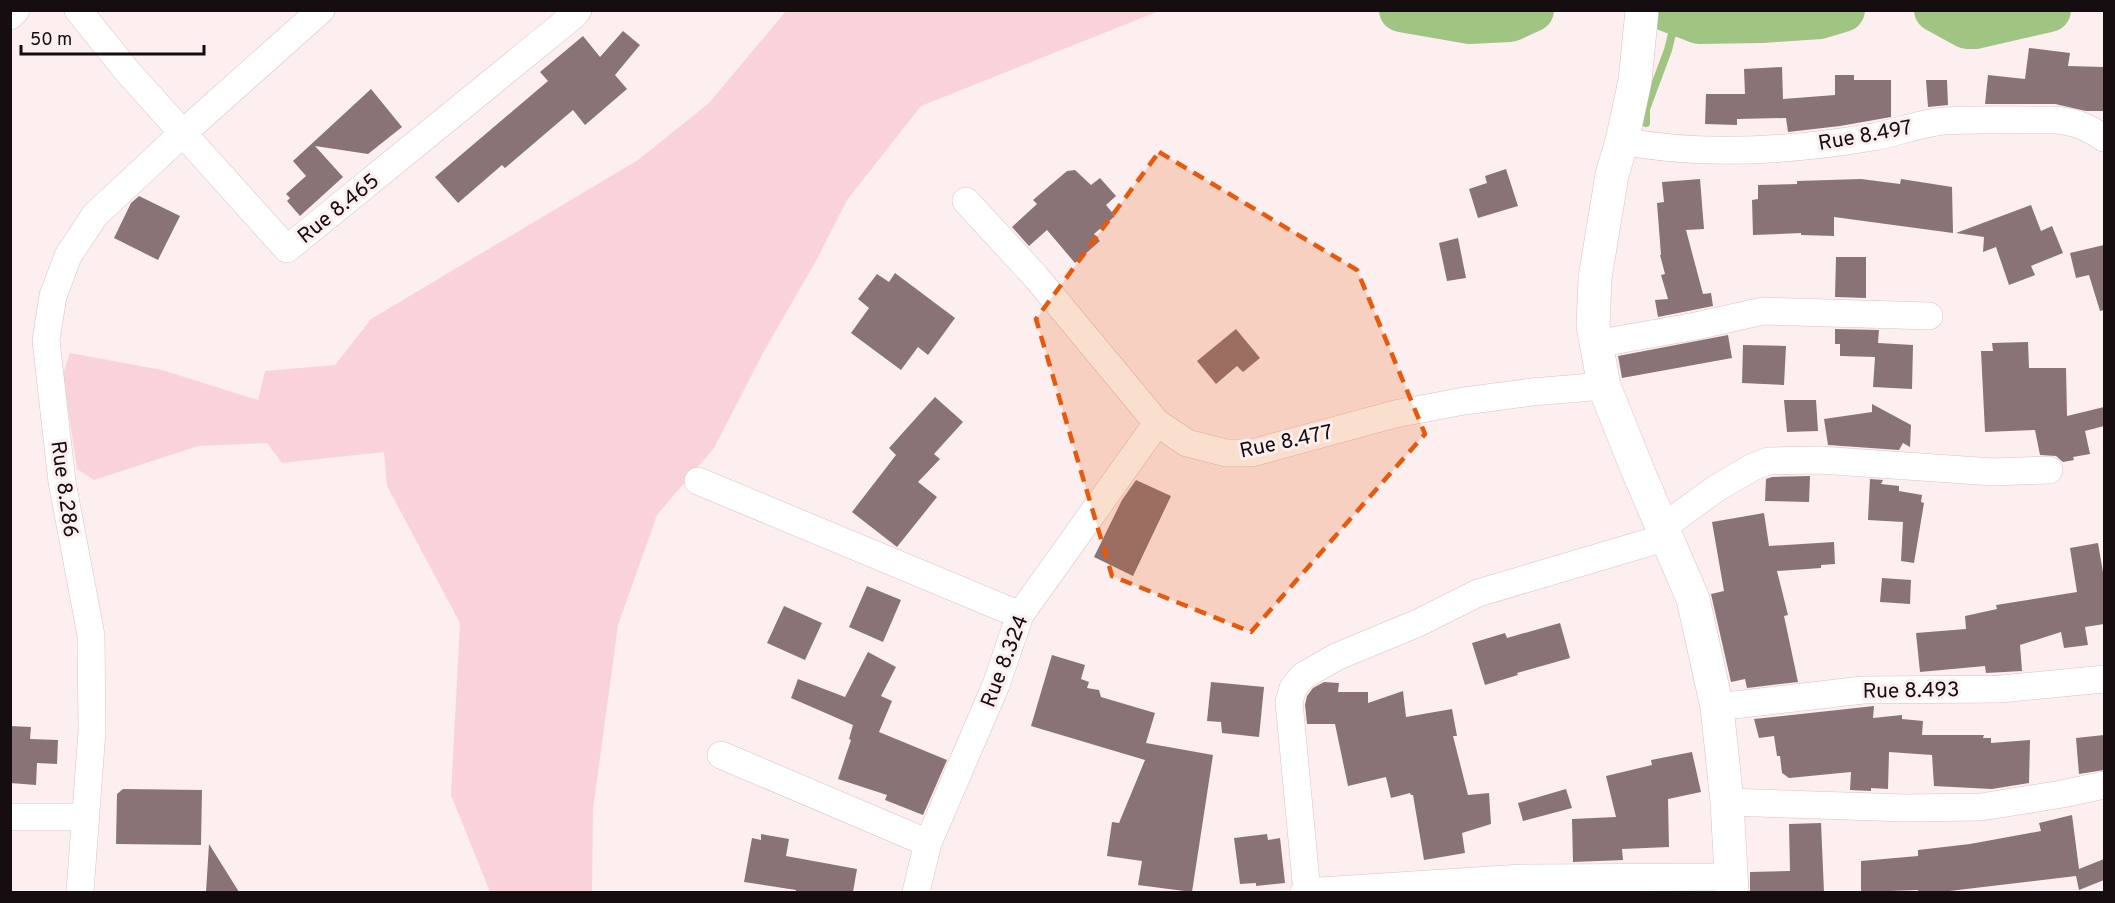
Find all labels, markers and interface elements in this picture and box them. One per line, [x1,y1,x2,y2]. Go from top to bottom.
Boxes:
scale bar [21,18,204,56]
text: 50 m [30,29,72,52]
street label: Rue 8.497 [1816,115,1914,158]
street label: Rue 8.465 [292,168,385,250]
street label: Rue 8.477 [1237,419,1335,466]
street label: Rue 8.286 [43,439,84,539]
street label: Rue 8.324 [975,611,1035,712]
street label: Rue 8.493 [1862,677,1960,706]

